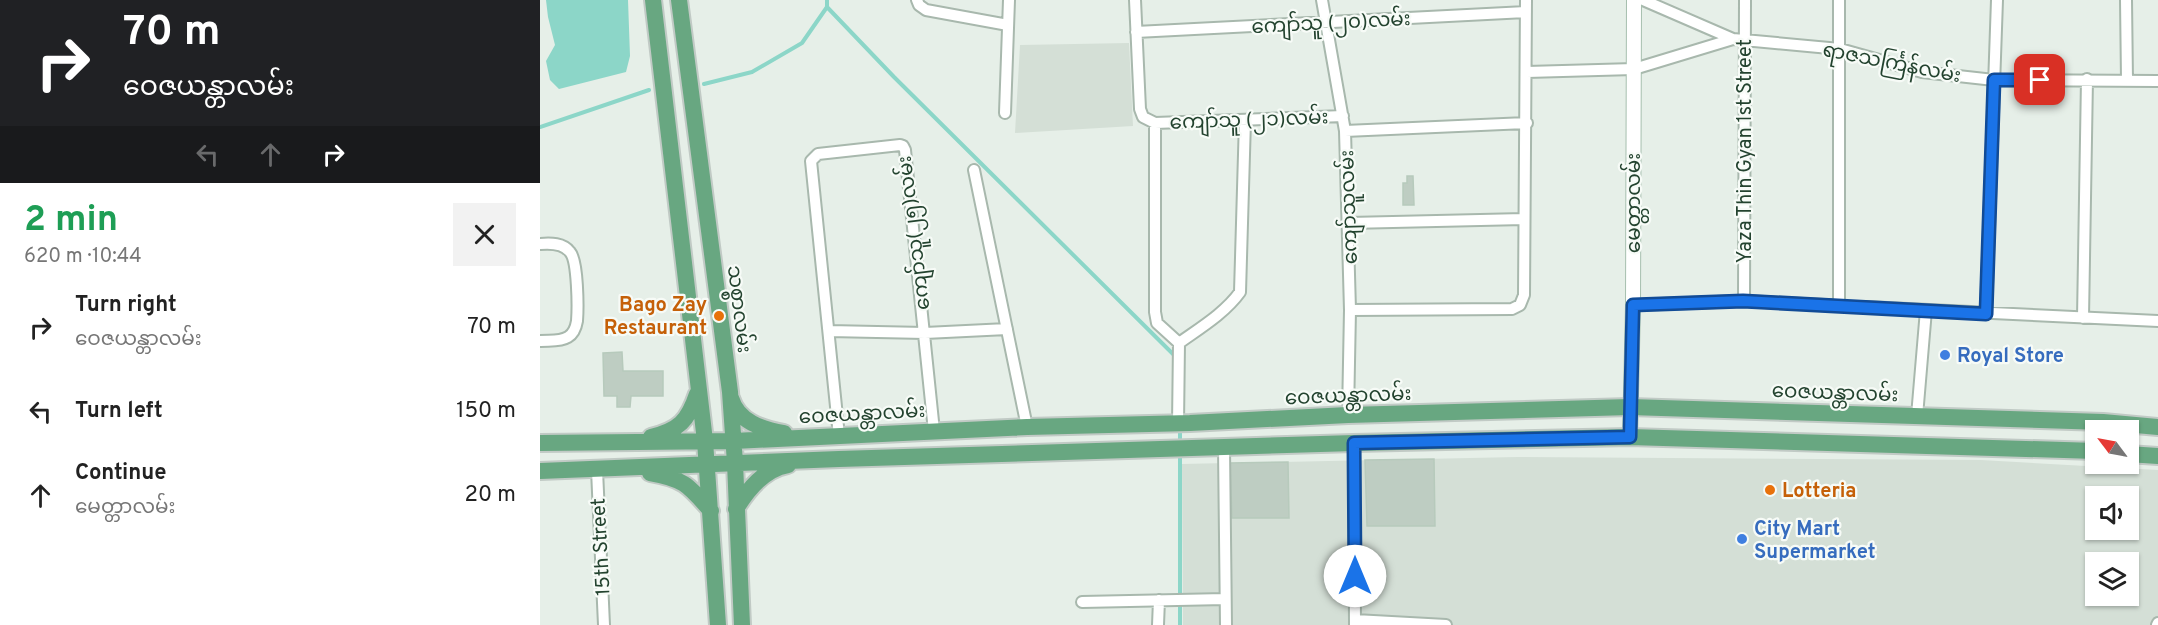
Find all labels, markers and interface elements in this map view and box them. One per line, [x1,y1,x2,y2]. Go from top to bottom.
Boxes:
street label: ကျော်သူ (၂၀)လမ်း [1251,4,1412,43]
text: 70 m [123,7,221,60]
icon: right [24,24,102,102]
street label: ရာဇသင်္ကြန်လမ်း [1820,35,1964,91]
street label: Yaza Thin Gyan 1st Street [1733,39,1759,263]
pin [2014,54,2065,105]
icon: arrive [2023,63,2056,96]
text: ဝေဇယန္တာလမ်း [123,71,294,105]
street label: ကျော်သူ (၂၁)လမ်း [1169,102,1329,139]
icon: left [191,138,224,171]
icon: ahead [254,138,287,171]
icon: right [317,138,350,171]
street label: ကျော်သူလမ်း [1332,149,1367,265]
street label: မေတ္တာလမ်း [1619,153,1649,253]
street label: ကျော်သူ(၂၅)လမ်း [890,154,939,312]
text: 2 min [24,198,118,244]
button: close [453,203,516,266]
text: 620 m · 10:44 [24,244,142,270]
street label: သစ္စာလမ်း [718,264,759,355]
text: Turn right [75,292,177,319]
place label: Bago Zay Restaurant [604,293,707,342]
marker: Bago Zay Restaurant [712,309,726,323]
icon: right [24,311,57,344]
text: 70 m [467,314,516,341]
text: ဝေဇယန္တာလမ်း [75,327,202,353]
place label: Royal Store [1957,344,2064,370]
marker: Royal Store [1938,348,1952,362]
street label: ဝေဇယန္တာလမ်း [1771,376,1899,410]
street label: ဝေဇယန္တာလမ်း [1284,379,1412,413]
icon: left [24,395,57,428]
street label: ဝေဇယန္တာလမ်း [798,396,926,432]
text: Turn left [75,398,163,425]
text: 150 m [456,398,516,425]
north arrow [2085,420,2139,474]
map controls [2085,420,2139,606]
text: Continue [75,460,166,487]
icon: ahead [24,479,57,512]
place label: Lotteria [1782,479,1856,505]
text: 20 m [465,482,516,509]
marker: Lotteria [1763,483,1777,497]
button: sound [2085,486,2139,540]
text: မေတ္တာလမ်း [75,495,175,521]
street label: 15th Street [586,497,618,597]
place label: City Mart Supermarket [1754,517,1876,566]
marker: City Mart Supermarket [1735,532,1749,546]
position arrow [1323,544,1387,608]
button: layers [2085,552,2139,606]

